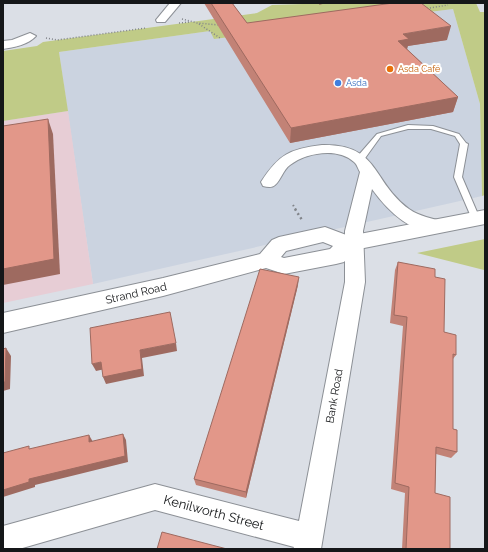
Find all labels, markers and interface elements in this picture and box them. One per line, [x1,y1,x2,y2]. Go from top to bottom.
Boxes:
marker: Asda Café [385,64,395,74]
place label: Asda Café [398,64,441,74]
marker: Asda [333,78,343,88]
place label: Asda [346,78,367,88]
street label: Strand Road [104,280,168,307]
street label: Bank Road [323,368,346,424]
street label: Kenilworth Street [162,492,266,533]

